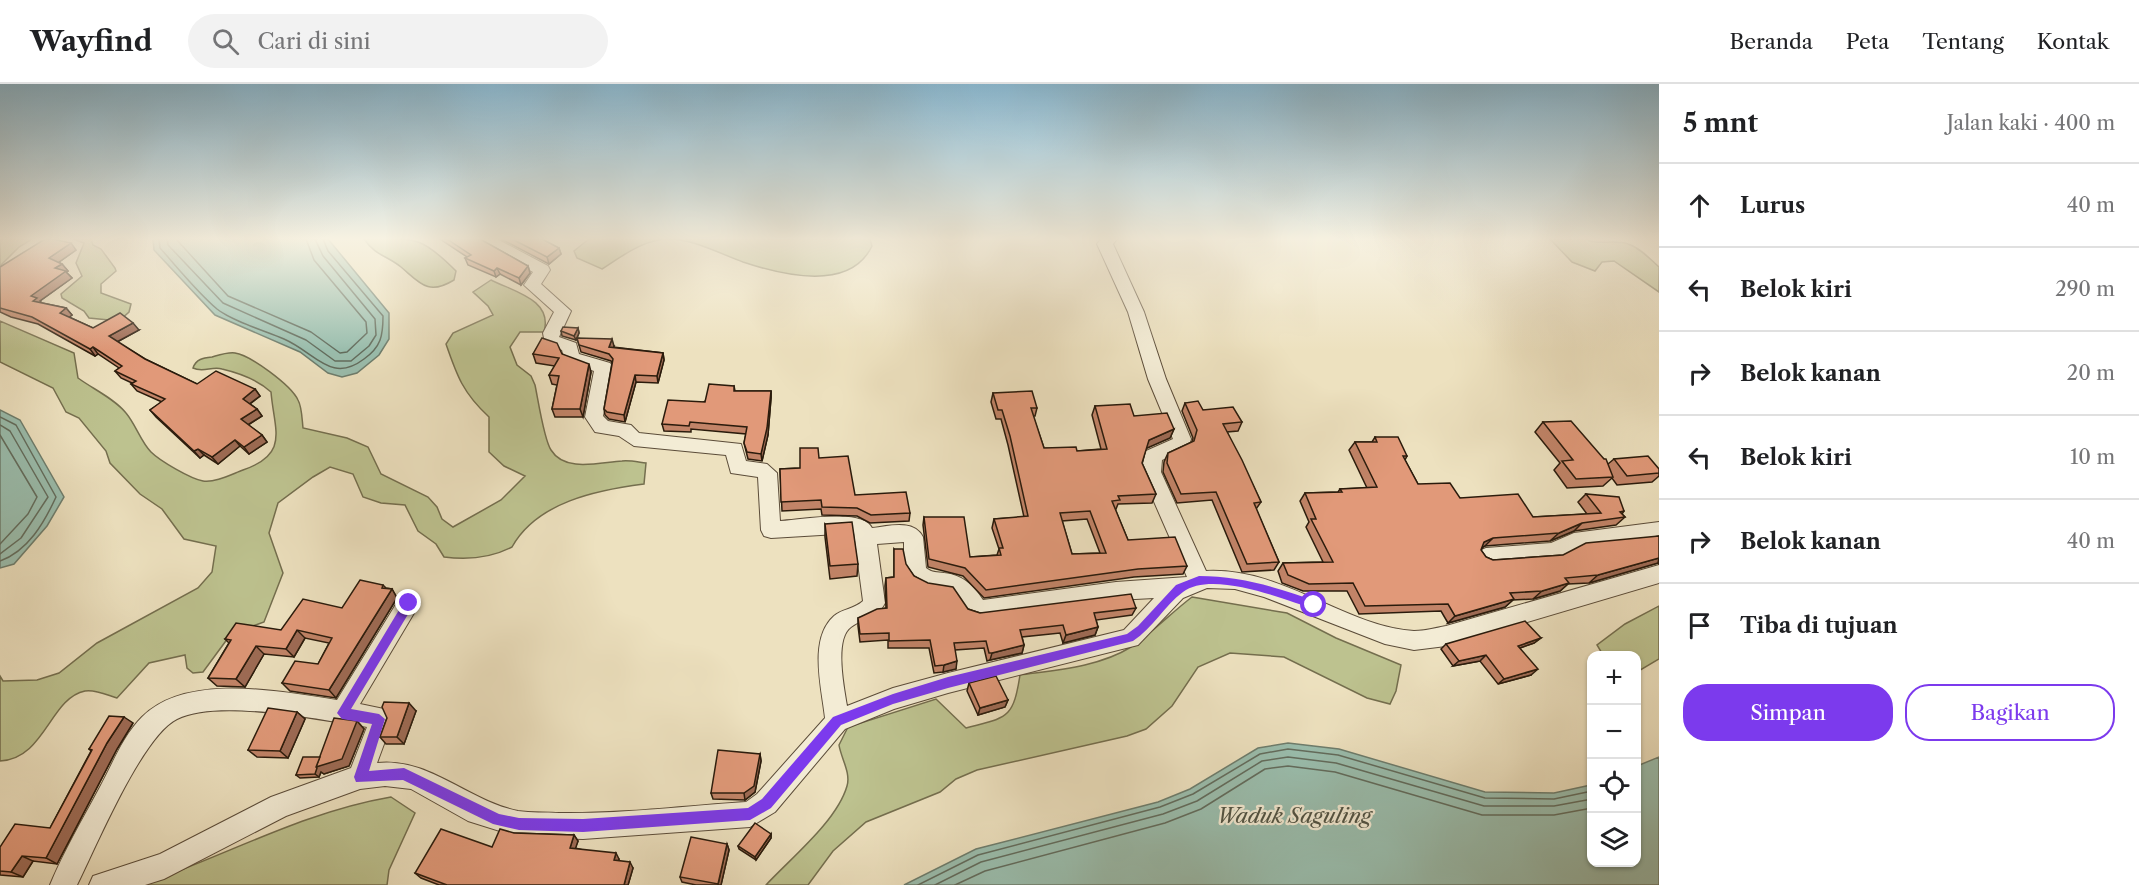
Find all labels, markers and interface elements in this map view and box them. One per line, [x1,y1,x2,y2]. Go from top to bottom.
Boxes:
search box [188,14,608,68]
text: Wayfind [30,24,152,58]
icon: search [209,25,242,58]
text: Cari di sini [257,28,371,55]
text: Beranda [1730,29,1813,54]
text: Peta [1846,29,1889,54]
text: Tentang [1922,29,2004,54]
text: Kontak [2037,29,2109,54]
text: 5 mnt [1683,107,1758,139]
text: Jalan kaki · 400 m [1947,111,2115,135]
icon: ahead [1683,189,1716,222]
text: Lurus [1740,192,1805,219]
text: 40 m [2067,193,2115,217]
icon: left [1683,273,1716,306]
text: Belok kiri [1740,276,1852,303]
text: 290 m [2055,277,2115,301]
icon: right [1683,357,1716,390]
text: Belok kanan [1740,360,1881,387]
text: 20 m [2067,361,2115,385]
icon: left [1683,441,1716,474]
text: Belok kiri [1740,444,1852,471]
text: 10 m [2070,445,2115,469]
icon: right [1683,525,1716,558]
text: Belok kanan [1740,528,1881,555]
text: 40 m [2067,529,2115,553]
route end [395,589,421,615]
route start [1300,591,1326,617]
icon: arrive [1683,609,1716,642]
text: Tiba di tujuan [1740,612,1898,639]
map controls [1587,651,1641,867]
button: + [1587,651,1641,705]
button: Simpan [1683,684,1893,741]
button: Bagikan [1905,684,2115,741]
button: − [1587,705,1641,759]
button: locate [1587,759,1641,813]
water label: Waduk Saguling [1217,803,1374,828]
button: layers [1587,813,1641,867]

